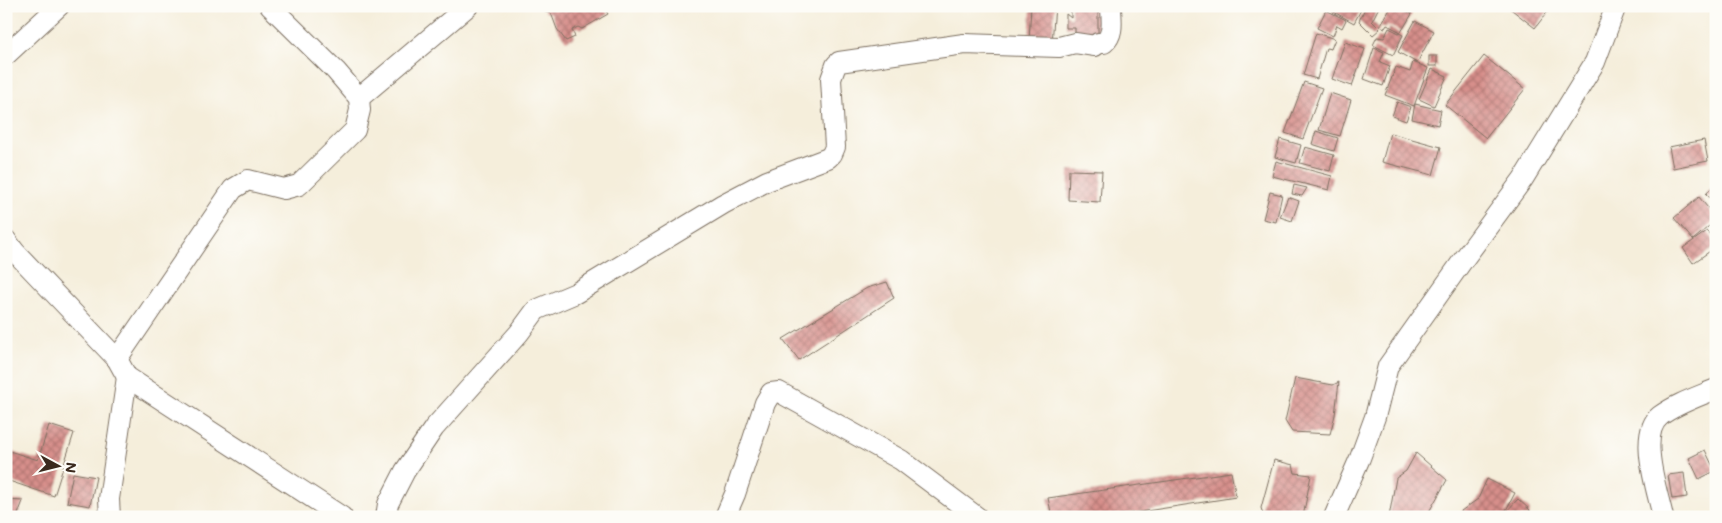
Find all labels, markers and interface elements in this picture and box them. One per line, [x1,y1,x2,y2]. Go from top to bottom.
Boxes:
north arrow [32,440,82,490]
text: N [61,461,81,474]

